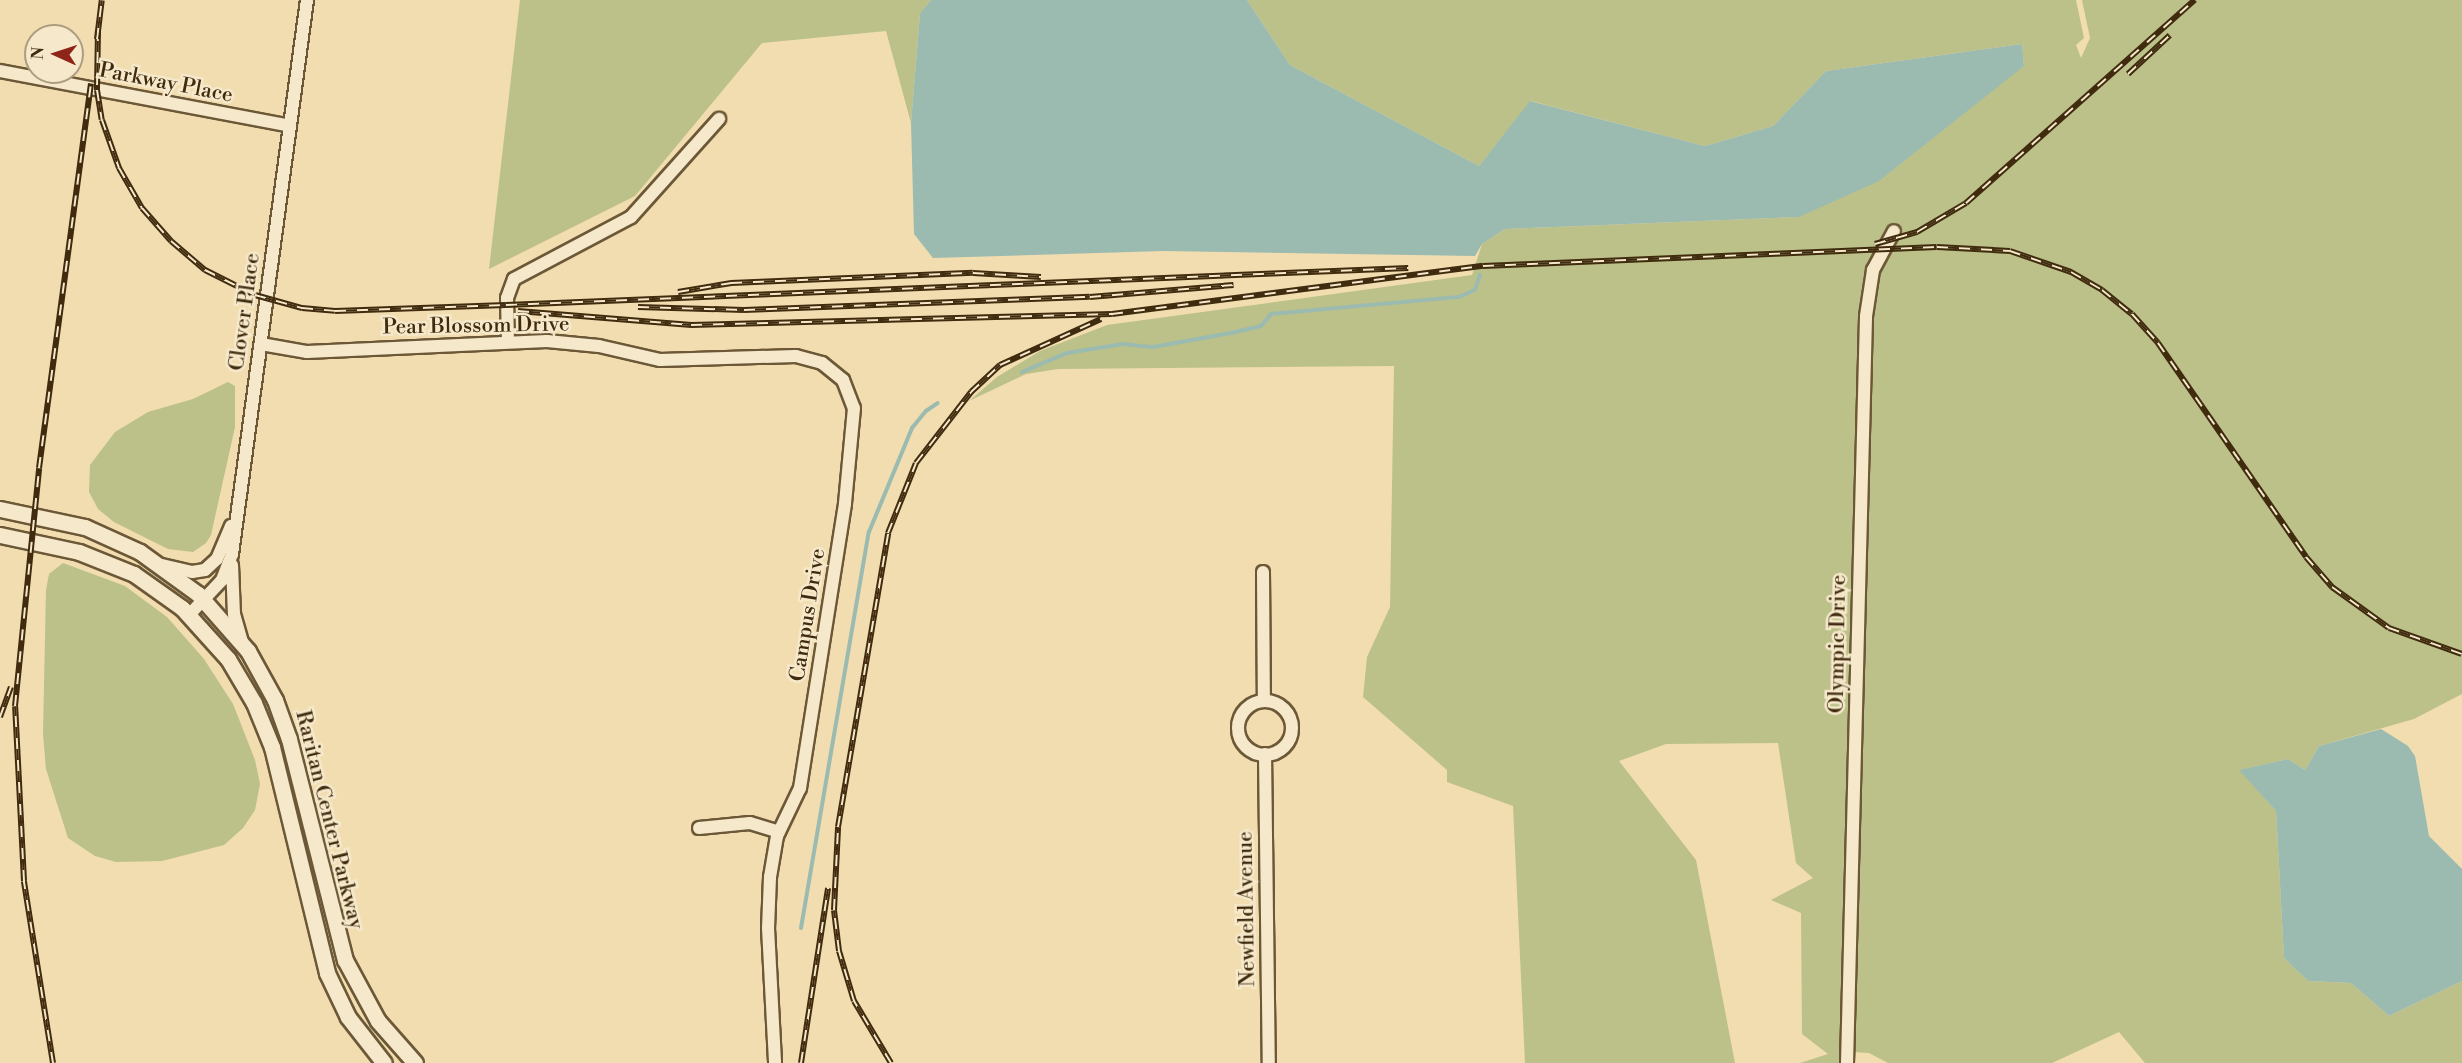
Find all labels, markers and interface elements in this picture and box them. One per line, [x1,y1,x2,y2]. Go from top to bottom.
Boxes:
north arrow [24,24,84,84]
text: N [28,46,48,60]
street label: Parkway Place [97,58,235,108]
street label: Clover Place [224,252,266,372]
street label: Pear Blossom Drive [382,312,570,340]
street label: Campus Drive [785,547,831,683]
street label: Olympic Drive [1824,574,1852,714]
street label: Raritan Center Parkway [290,708,368,932]
street label: Newfield Avenue [1233,831,1261,987]

